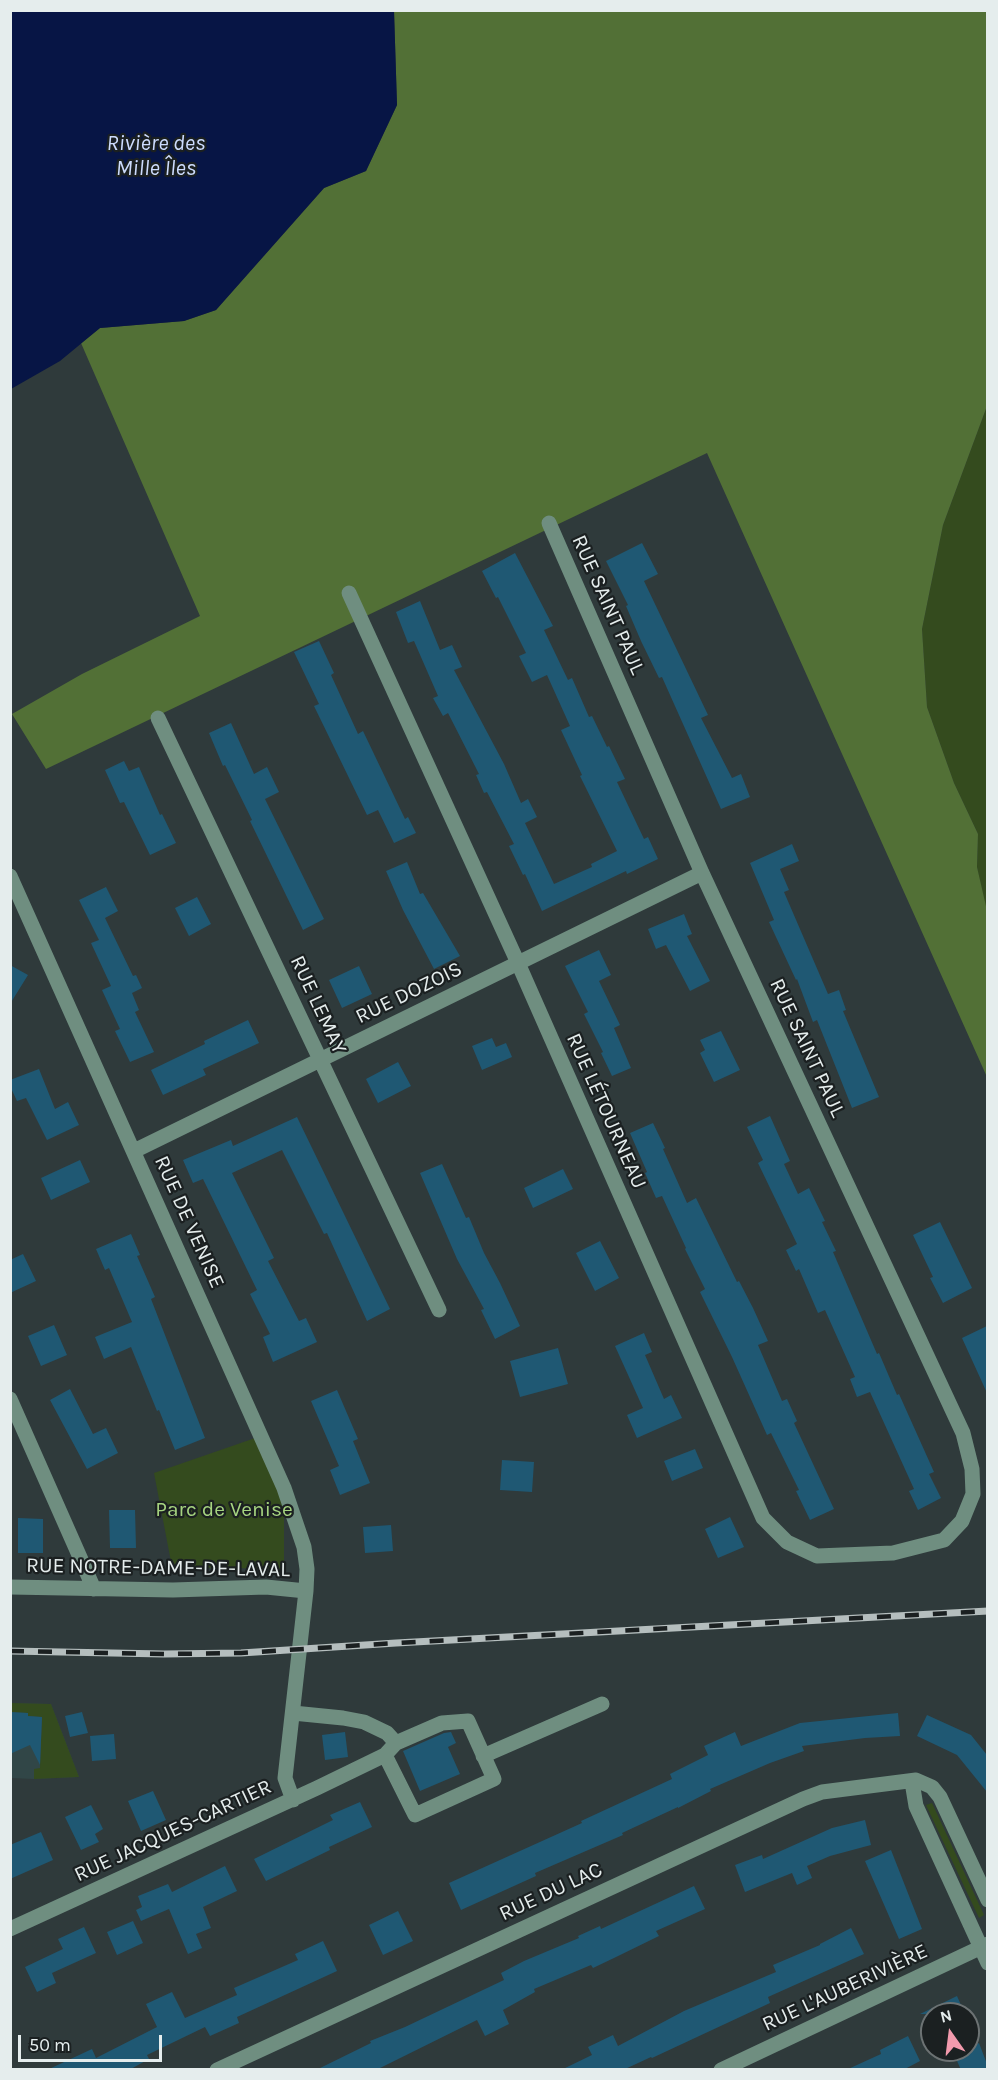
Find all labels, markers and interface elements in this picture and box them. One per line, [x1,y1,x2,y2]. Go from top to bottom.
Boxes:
water label: Rivière des Mille Îles [107,131,205,182]
street label: RUE SAINT PAUL [566,531,650,679]
street label: RUE LEMAY [284,952,352,1058]
street label: RUE DOZOIS [352,956,466,1030]
street label: RUE SAINT PAUL [764,975,850,1121]
street label: RUE LÉTOURNEAU [560,1029,652,1193]
street label: RUE DE VENISE [149,1152,229,1292]
park label: Parc de Venise [155,1497,293,1523]
street label: RUE NOTRE-DAME-DE-LAVAL [26,1553,290,1583]
street label: RUE JACQUES-CARTIER [70,1774,276,1888]
street label: RUE DU LAC [496,1857,606,1927]
street label: RUE L'AUBERIVIÈRE [758,1939,932,2037]
north arrow [920,2002,980,2062]
text: N [938,2005,954,2027]
scale bar [21,2023,165,2061]
text: 50 m [29,2034,71,2056]

